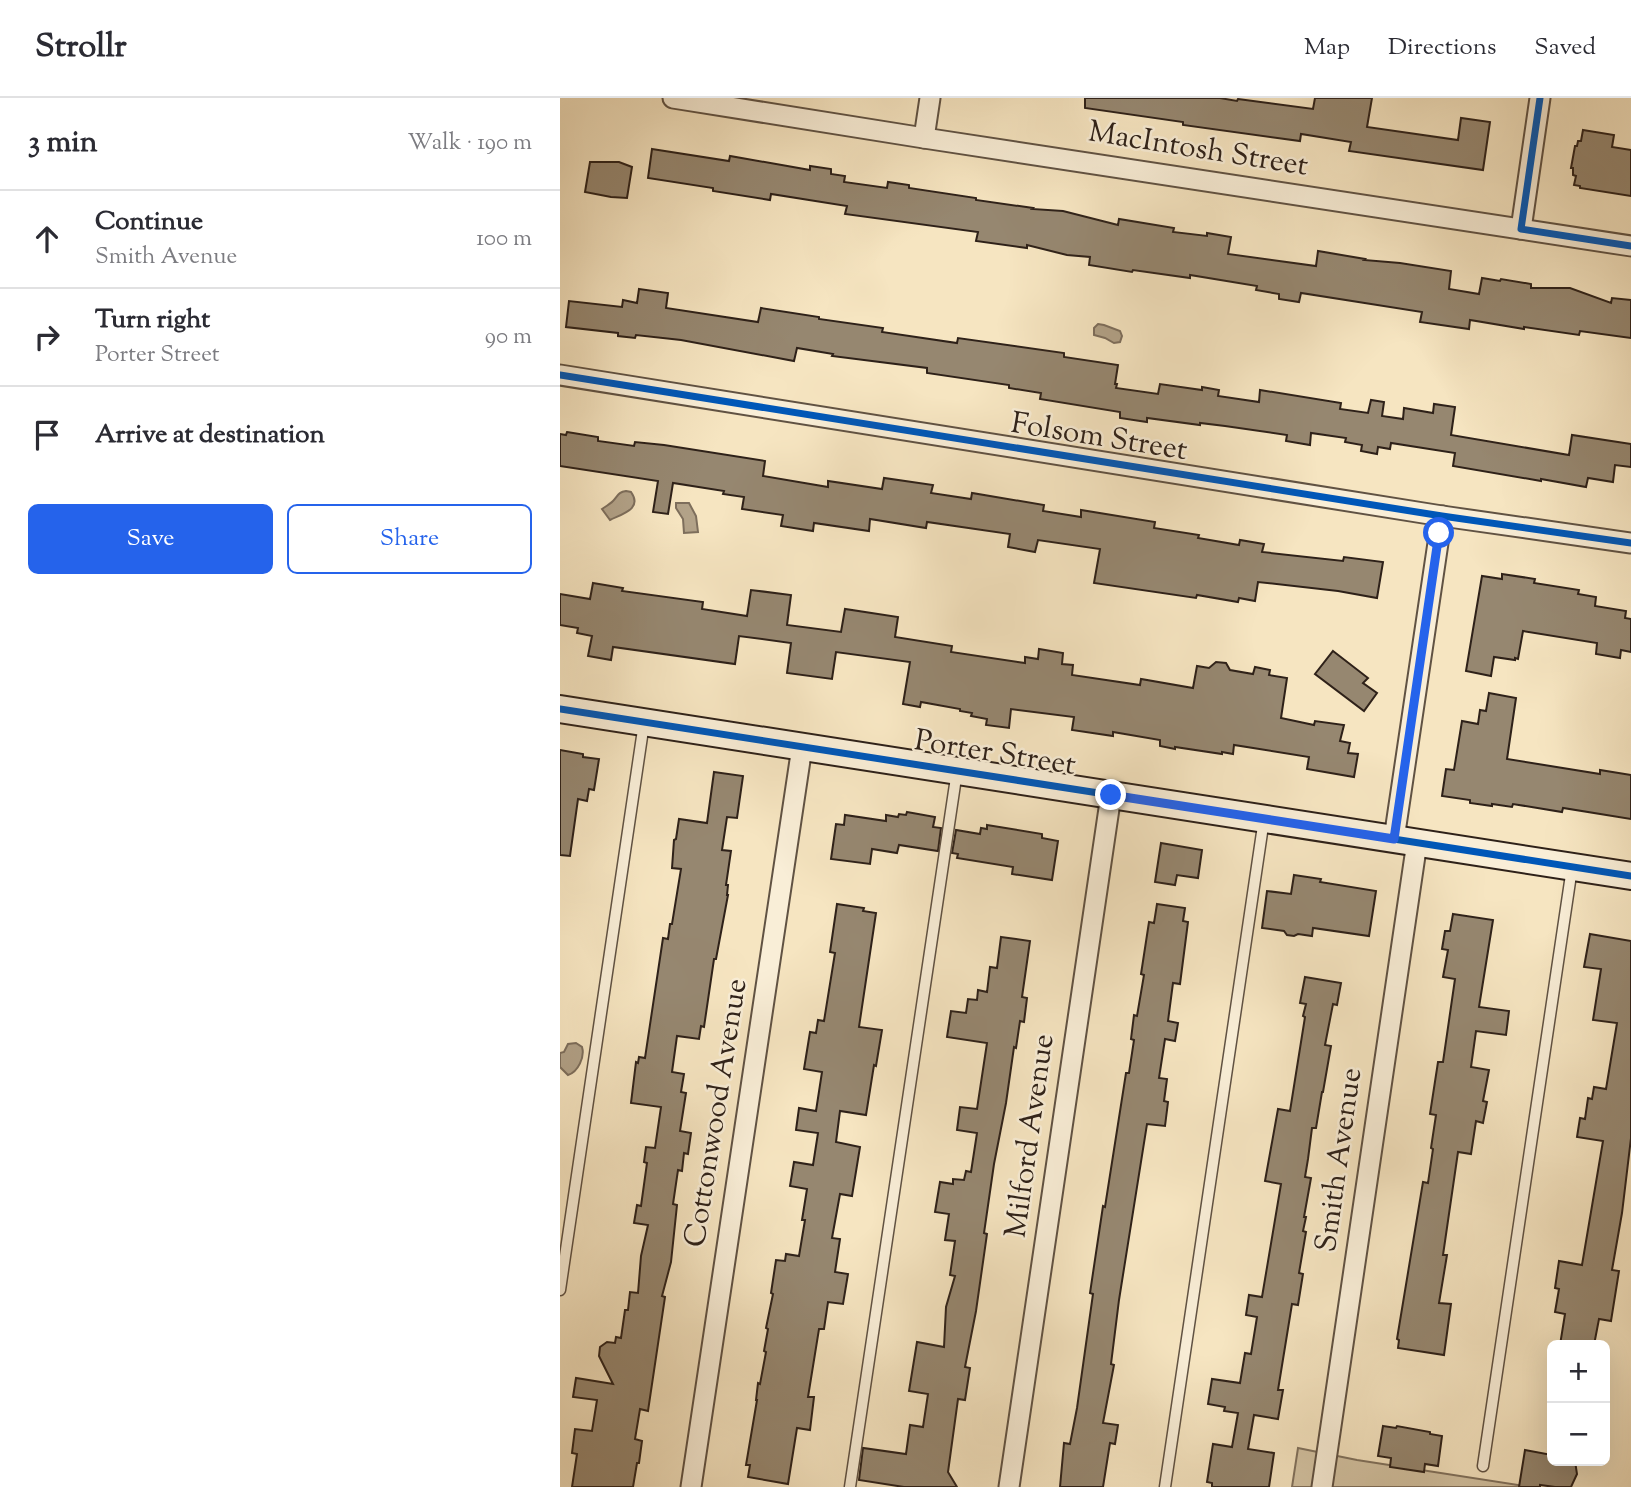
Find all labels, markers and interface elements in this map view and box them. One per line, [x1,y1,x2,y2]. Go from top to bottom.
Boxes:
text: Strollr [35,24,127,72]
text: Map [1304,31,1350,65]
text: Directions [1388,31,1496,65]
text: Saved [1534,31,1596,65]
street label: MacIntosh Street [1085,111,1311,189]
text: 3 min [28,122,98,165]
text: Walk · 190 m [408,127,532,160]
text: Continue [95,204,203,241]
icon: ahead [28,220,66,258]
text: 100 m [476,223,532,256]
text: Smith Avenue [95,241,237,274]
text: Turn right [95,302,210,339]
icon: right [28,318,66,356]
text: 90 m [485,321,532,354]
text: Porter Street [95,339,220,372]
street label: Folsom Street [1008,403,1190,473]
icon: arrive [28,416,66,454]
text: Arrive at destination [95,417,325,454]
button: Save [28,504,273,574]
button: Share [287,504,532,574]
route start [1423,517,1454,548]
street label: Porter Street [911,720,1079,788]
route end [1095,779,1126,810]
street label: Cottonwood Avenue [675,976,759,1250]
street label: Milford Avenue [995,1031,1067,1241]
street label: Smith Avenue [1306,1065,1374,1255]
map controls [1547,1340,1610,1466]
button: + [1547,1340,1610,1403]
button: − [1547,1403,1610,1466]

